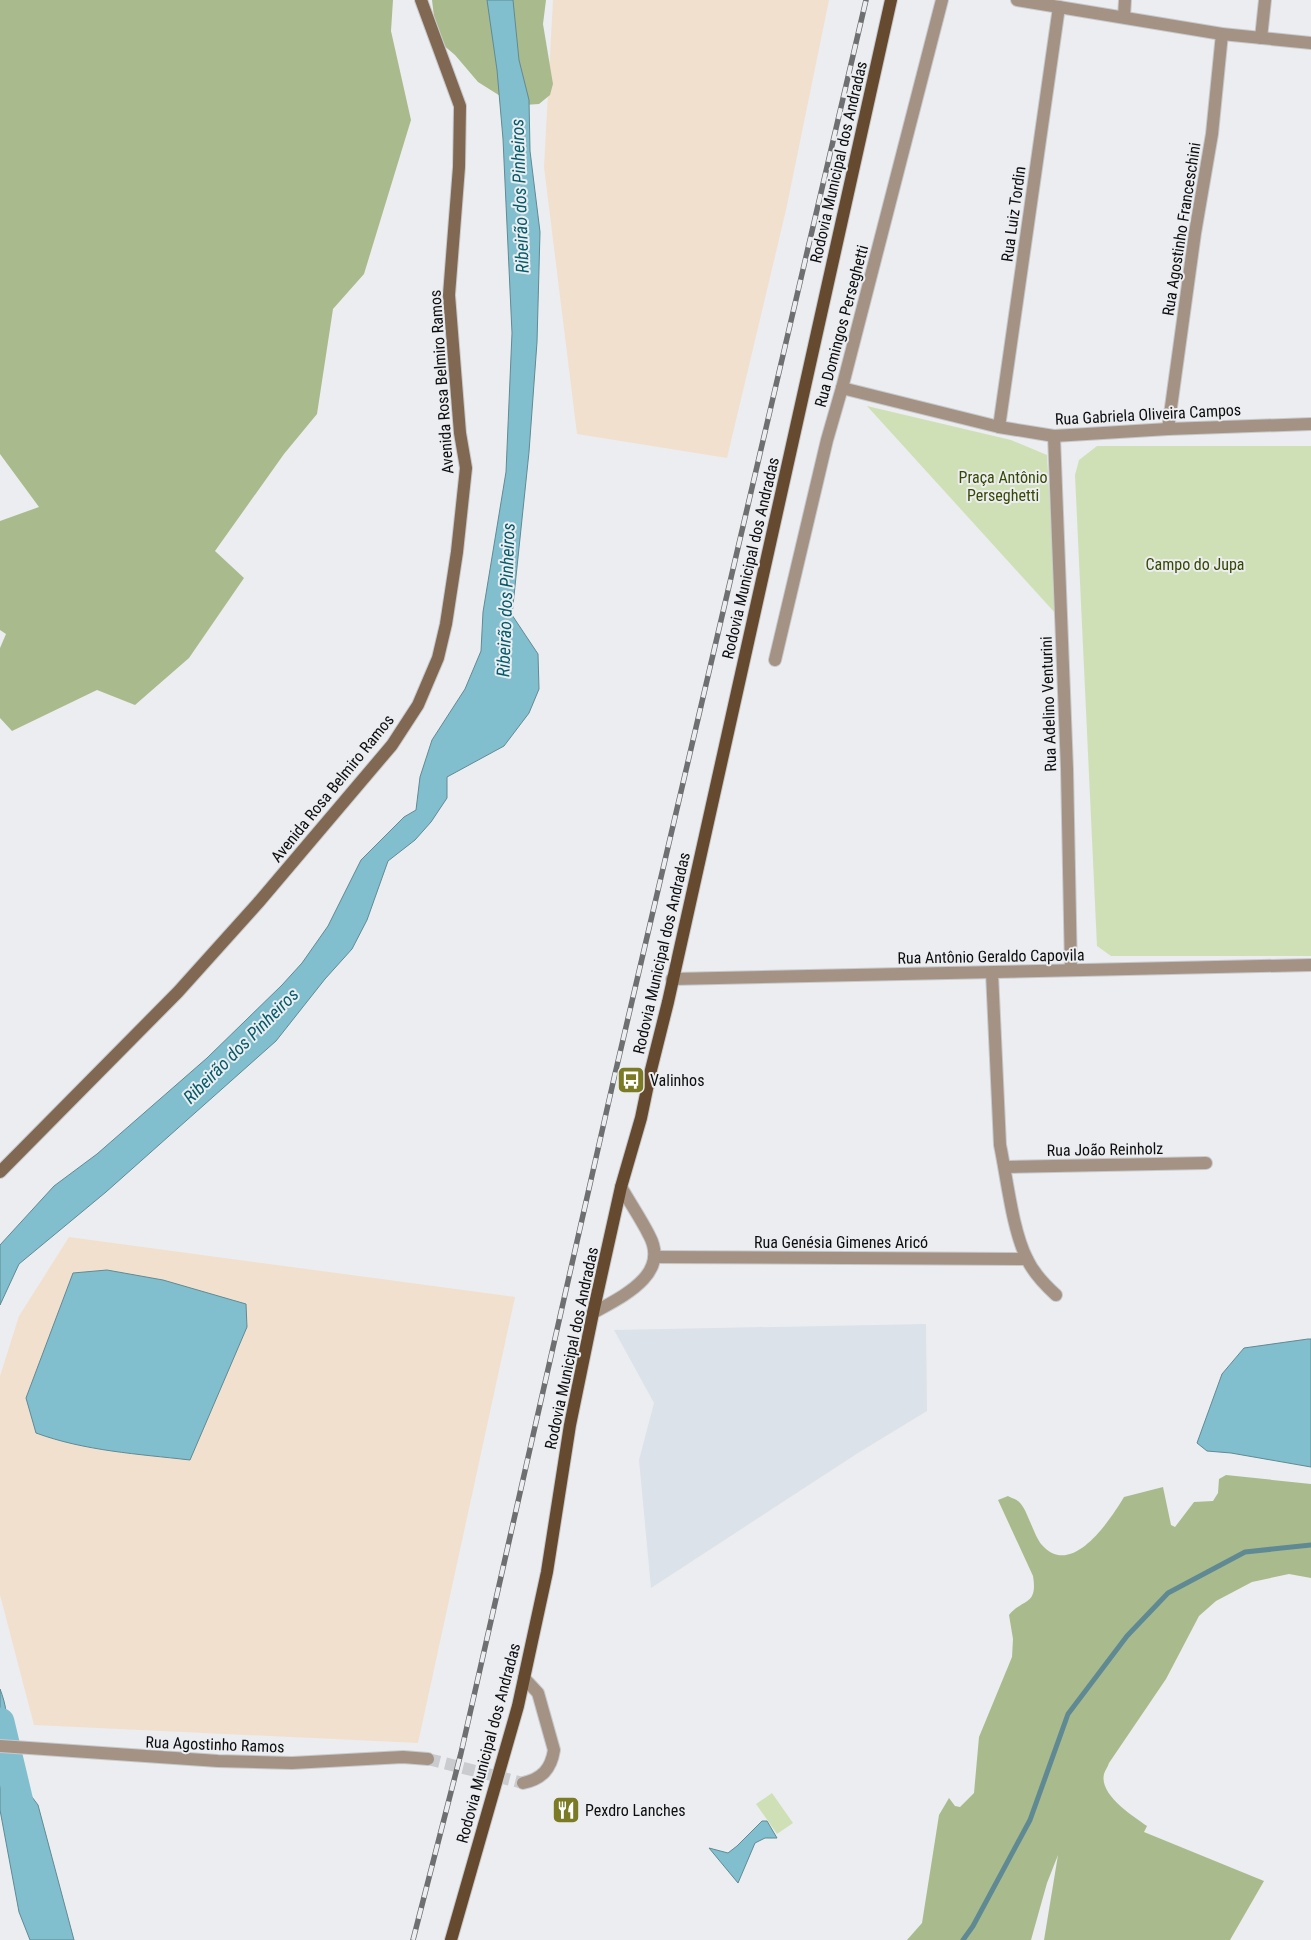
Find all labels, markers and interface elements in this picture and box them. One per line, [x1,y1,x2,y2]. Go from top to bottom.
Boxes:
street label: Rodovia Municipal dos Andradas [806,59,871,265]
water label: Ribeirão dos Pinheiros [506,118,533,274]
street label: Rua Agostinho Franceschini [1158,141,1205,317]
street label: Rua Luiz Tordin [997,165,1030,263]
street label: Rua Domingos Perseghetti [811,243,872,409]
street label: Avenida Rosa Belmiro Ramos [426,289,457,475]
street label: Rua Gabriela Oliveira Campos [1054,400,1242,429]
street label: Rodovia Municipal dos Andradas [718,455,783,661]
park label: Praça Antônio Perseghetti [959,468,1047,505]
water label: Ribeirão dos Pinheiros [492,522,519,677]
park label: Campo do Jupa [1145,555,1245,574]
street label: Rua Adelino Venturini [1037,636,1060,772]
street label: Avenida Rosa Belmiro Ramos [267,711,398,866]
street label: Rodovia Municipal dos Andradas [629,850,694,1056]
street label: Rua Antônio Geraldo Capovila [897,945,1085,968]
water label: Ribeirão dos Pinheiros [179,984,303,1108]
bus stop icon: Valinhos [616,1065,646,1095]
place label: Valinhos [650,1071,704,1090]
street label: Rua João Reinholz [1047,1139,1163,1160]
street label: Rua Genésia Gimenes Aricó [754,1233,928,1252]
street label: Rodovia Municipal dos Andradas [541,1245,602,1451]
street label: Rodovia Municipal dos Andradas [453,1641,524,1845]
street label: Rua Agostinho Ramos [145,1733,285,1756]
restaurant icon: Pexdro Lanches [551,1795,581,1825]
place label: Pexdro Lanches [585,1801,685,1820]

